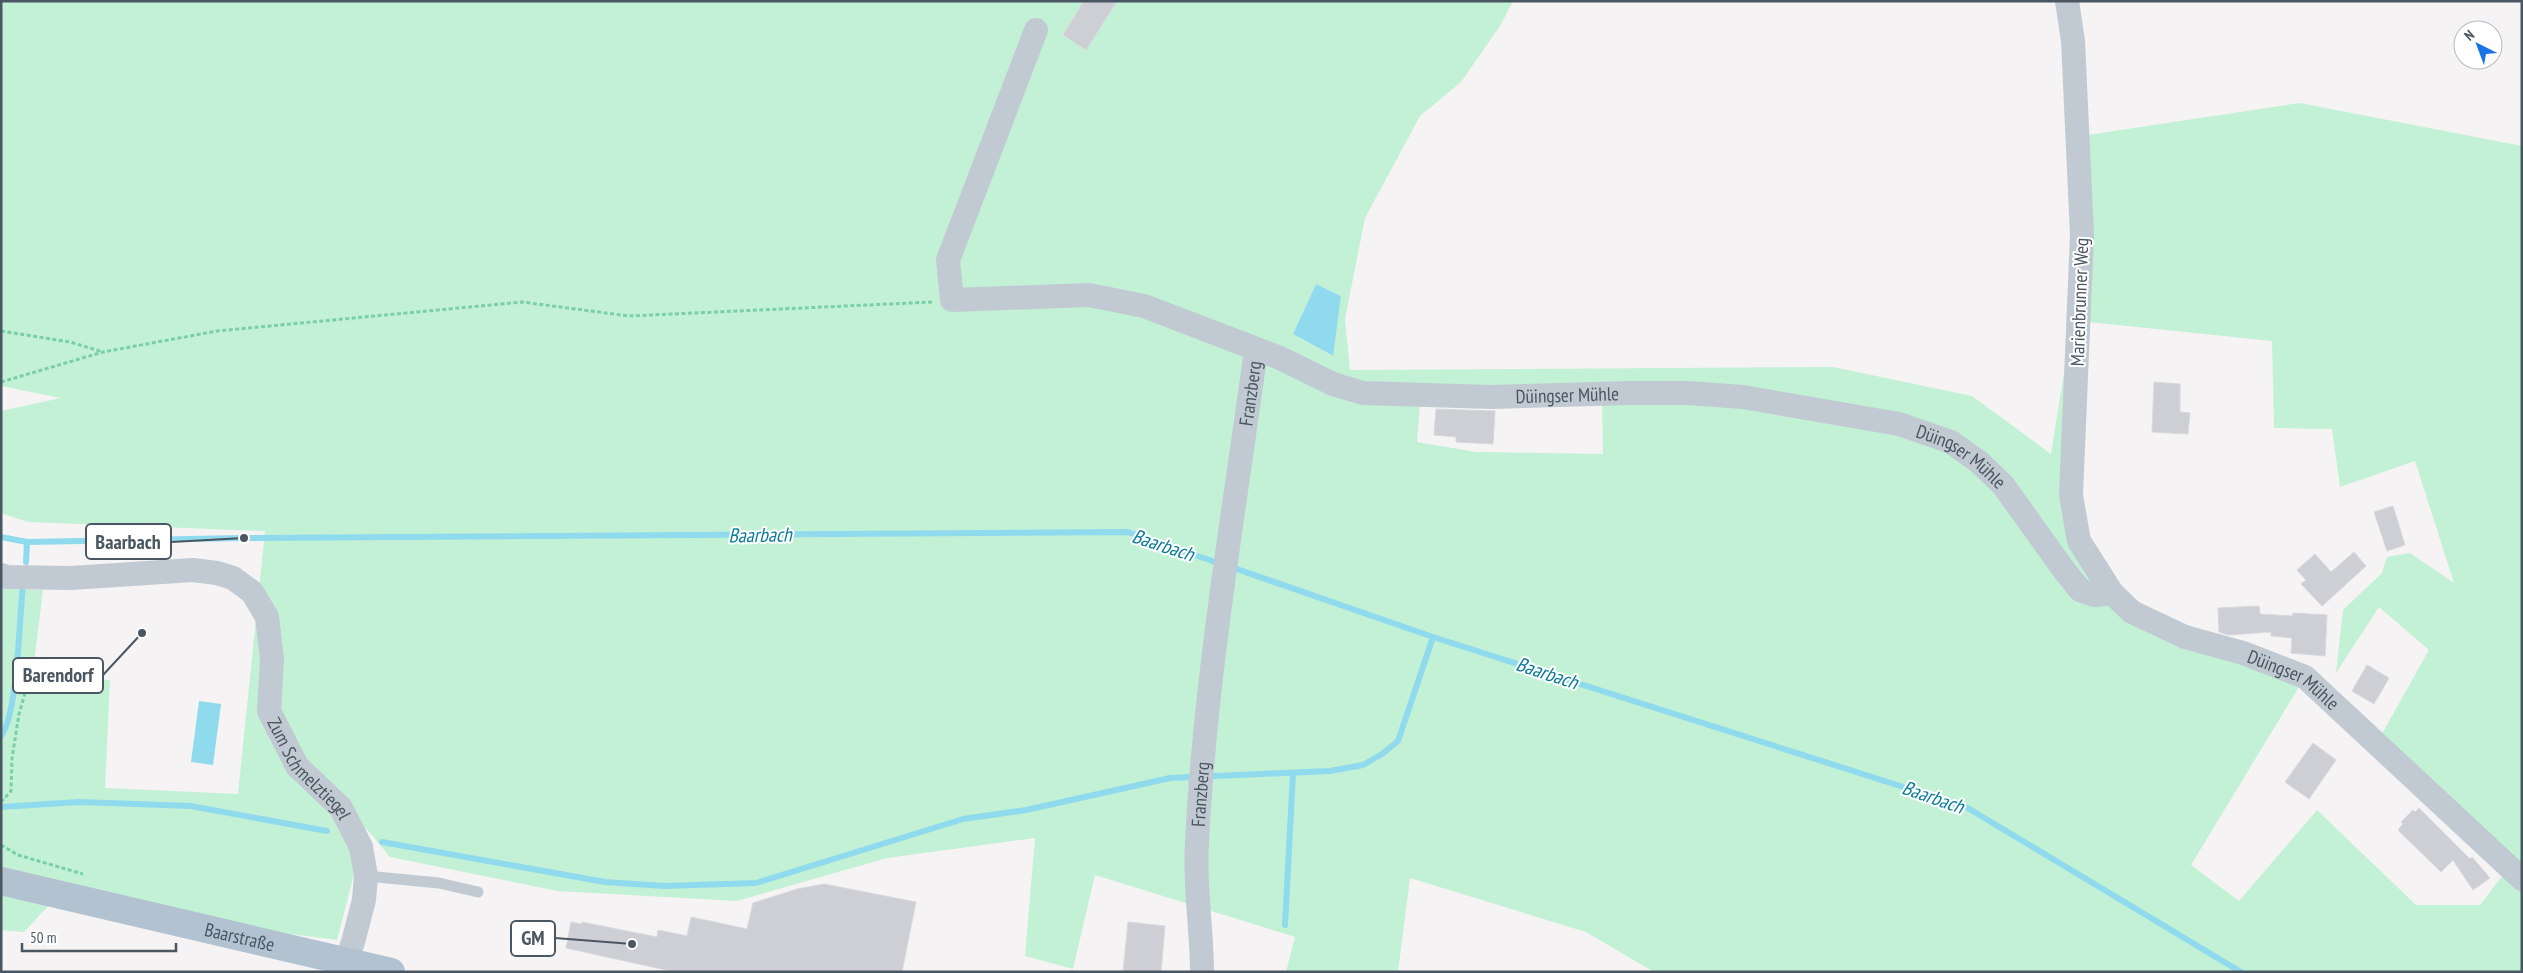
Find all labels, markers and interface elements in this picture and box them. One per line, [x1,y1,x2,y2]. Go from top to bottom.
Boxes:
north arrow [2453,20,2503,70]
text: N [2460,26,2478,45]
street label: Marienbrunner Weg [2065,237,2093,367]
street label: Franzberg [1234,359,1266,427]
street label: Düingser Mühle [1515,381,1620,408]
street label: Düingser Mühle [1913,419,2011,494]
water label: Baarbach [728,521,793,549]
water label: Baarbach [1129,523,1198,568]
callout: Baarbach [86,524,171,559]
text: Baarbach [95,529,161,555]
street label: Düingser Mühle [2244,644,2345,715]
water label: Baarbach [1513,651,1582,696]
callout: Barendorf [13,658,103,693]
text: Barendorf [23,662,95,688]
street label: Zum Schmelztiegel [262,713,357,824]
street label: Franzberg [1186,761,1214,828]
water label: Baarbach [1899,774,1968,820]
street label: Baarstraße [202,917,277,956]
scale bar [22,920,176,952]
callout: GM [511,921,555,956]
text: GM [521,925,545,951]
text: 50 m [30,928,56,947]

